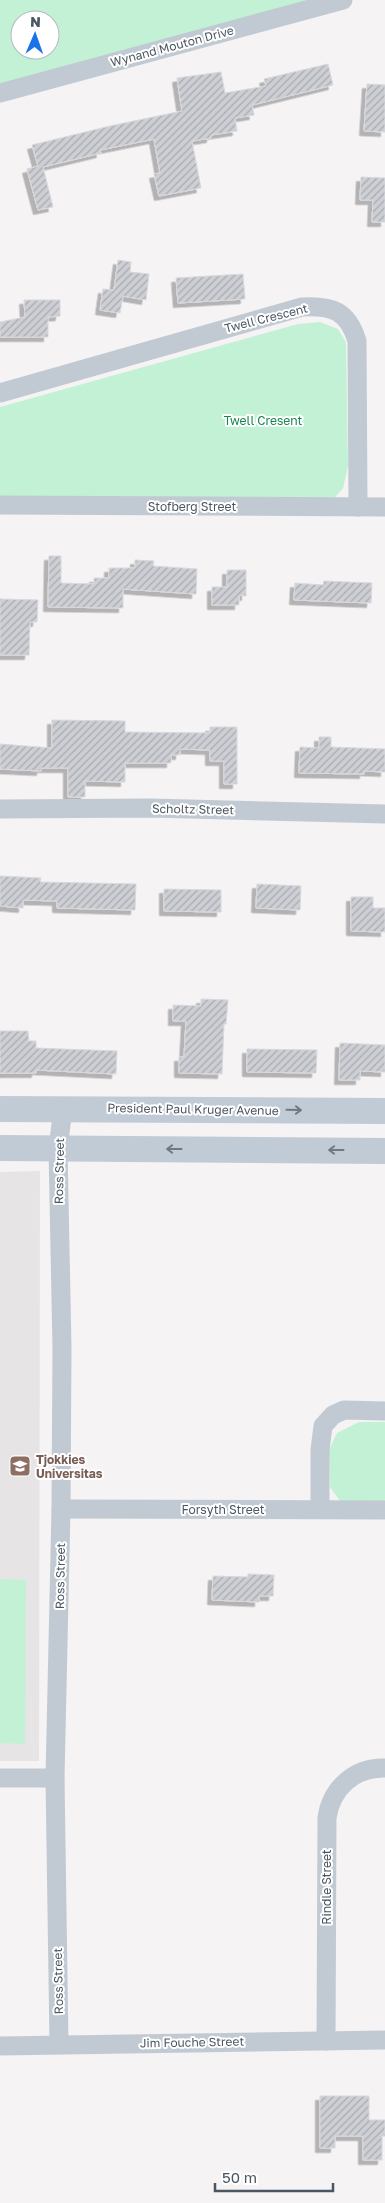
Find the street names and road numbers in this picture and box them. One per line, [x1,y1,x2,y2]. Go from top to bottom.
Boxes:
street label: Wynand Mouton Drive [109,22,235,70]
street label: Twell Crescent [223,300,309,336]
street label: Stofberg Street [148,499,236,514]
street label: Scholtz Street [152,801,234,817]
street label: President Paul Kruger Avenue [107,1100,279,1118]
street label: Ross Street [51,1137,67,1204]
street label: Forsyth Street [181,1502,265,1517]
street label: Ross Street [52,1542,68,1609]
street label: Rindle Street [319,1849,334,1925]
street label: Ross Street [50,1947,66,2014]
street label: Jim Fouche Street [140,2034,245,2050]

